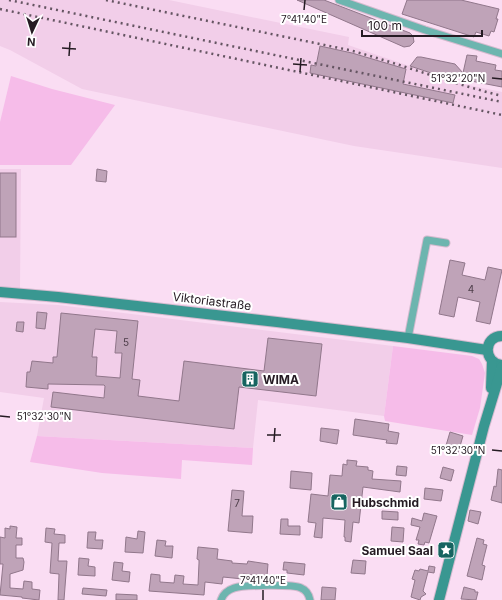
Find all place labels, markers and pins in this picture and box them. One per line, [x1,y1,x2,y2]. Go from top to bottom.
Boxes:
building icon: WIMA [240,369,260,389]
place label: WIMA [263,372,299,387]
shop icon: Hubschmid [329,492,349,512]
place label: Hubschmid [352,495,419,510]
place icon: Samuel Saal [436,540,456,560]
place label: Samuel Saal [361,543,433,558]

